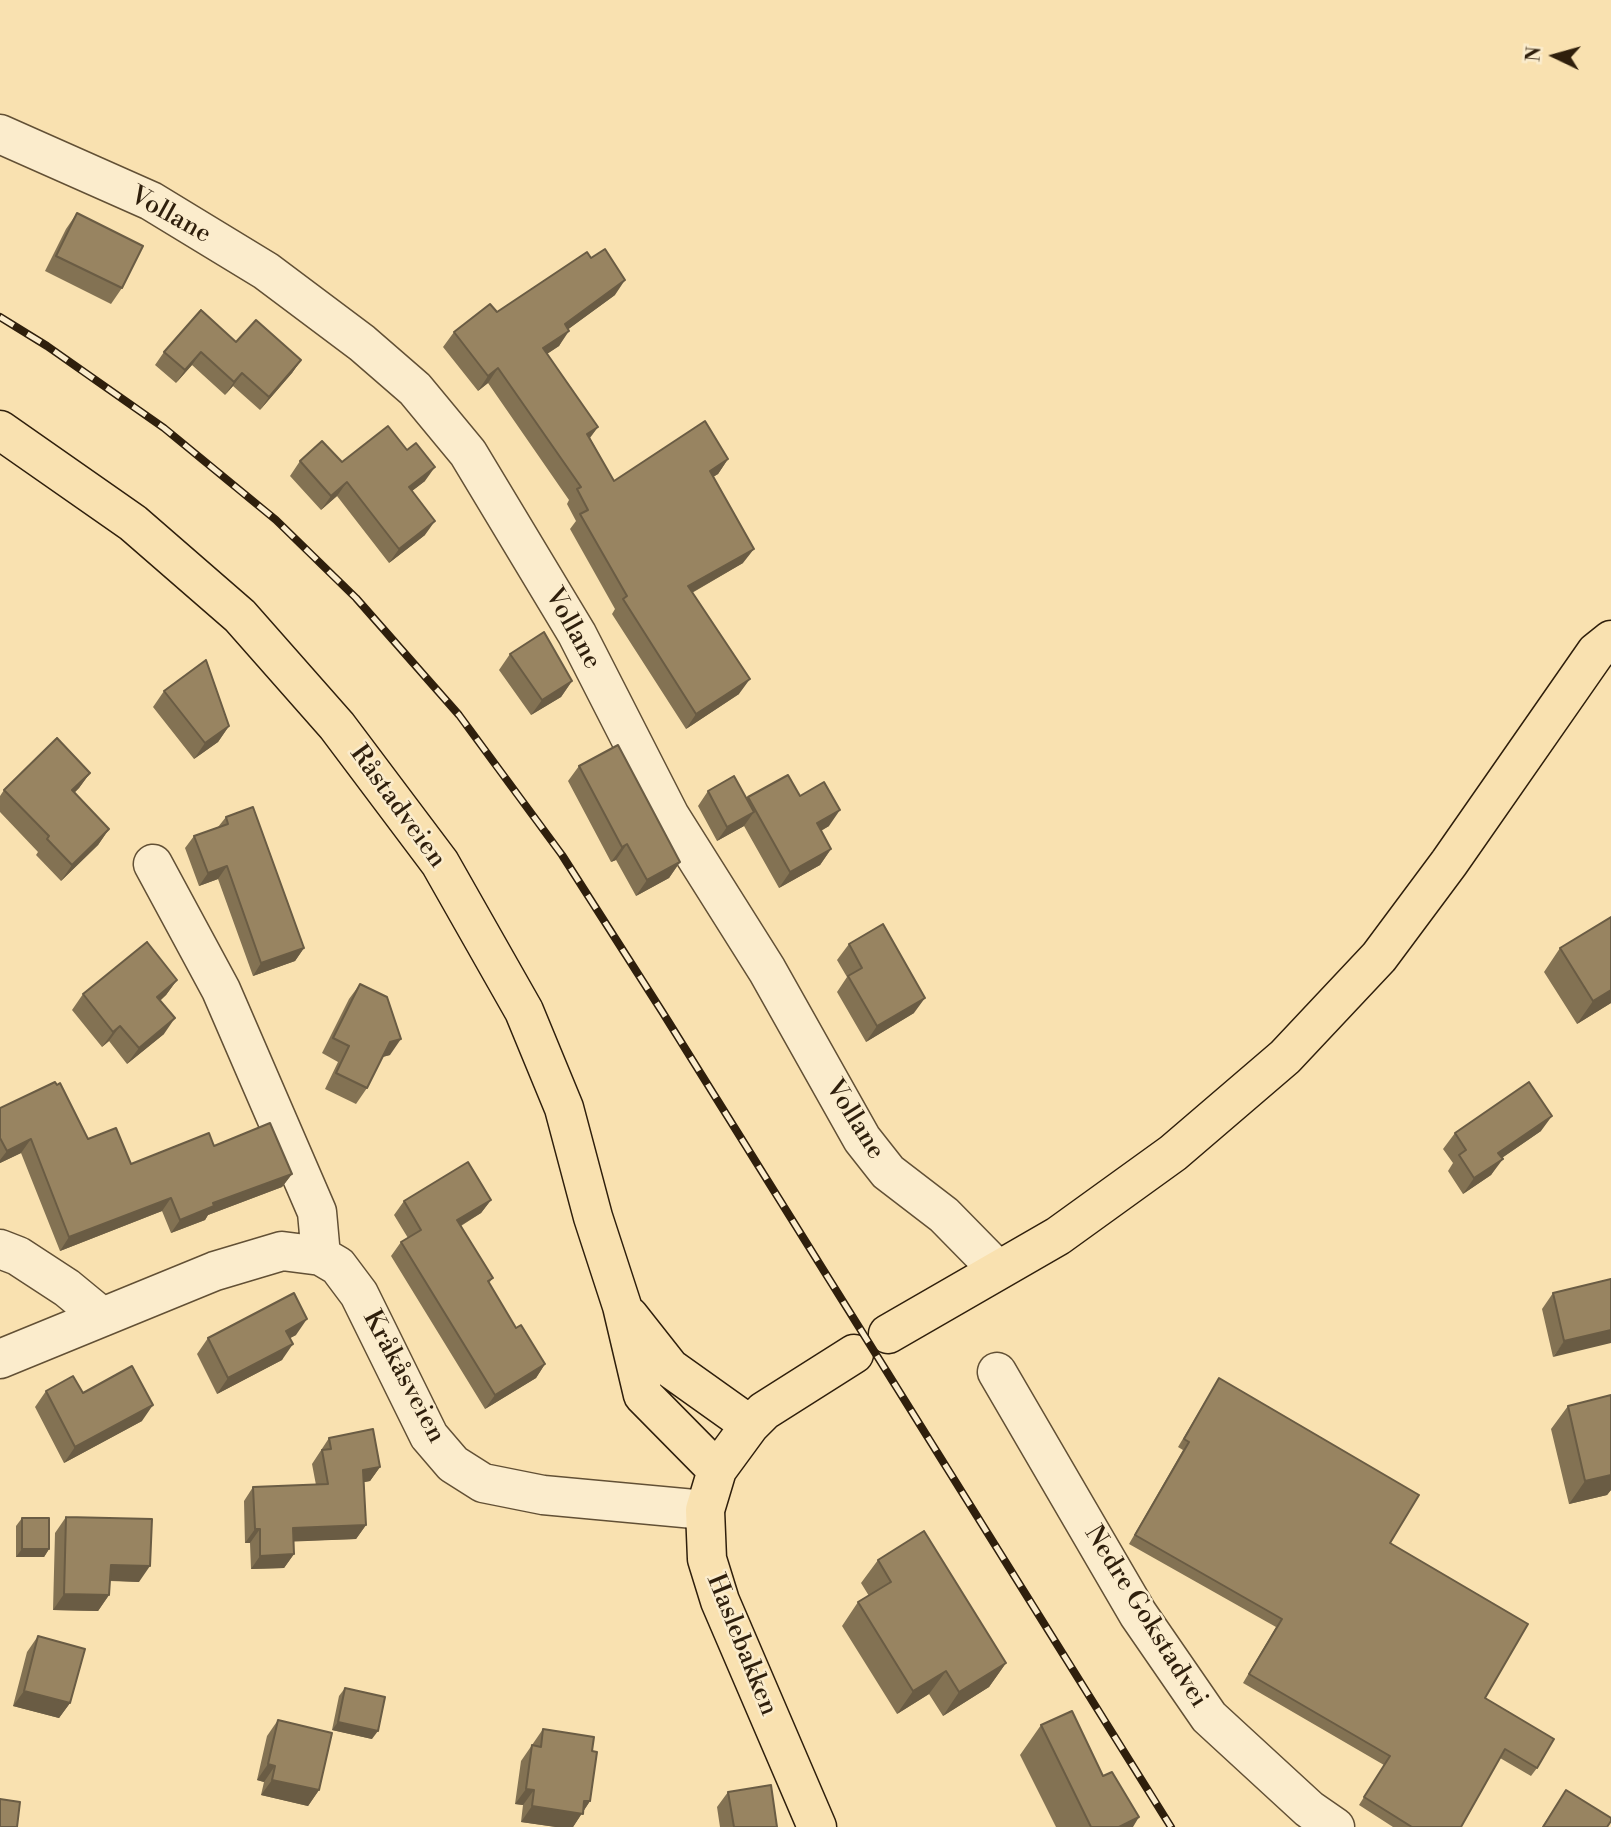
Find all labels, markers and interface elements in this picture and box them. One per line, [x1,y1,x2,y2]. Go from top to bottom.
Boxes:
north arrow [1520,21,1590,91]
text: N [1521,46,1547,63]
street label: Vollane [124,181,216,251]
street label: Vollane [537,583,607,675]
street label: Råstadveien [342,740,452,874]
street label: Vollane [817,1074,891,1166]
street label: Kråkåsveien [355,1305,451,1449]
street label: Nedre Gokstadvei [1077,1520,1213,1714]
street label: Haslebakken [698,1570,784,1720]

